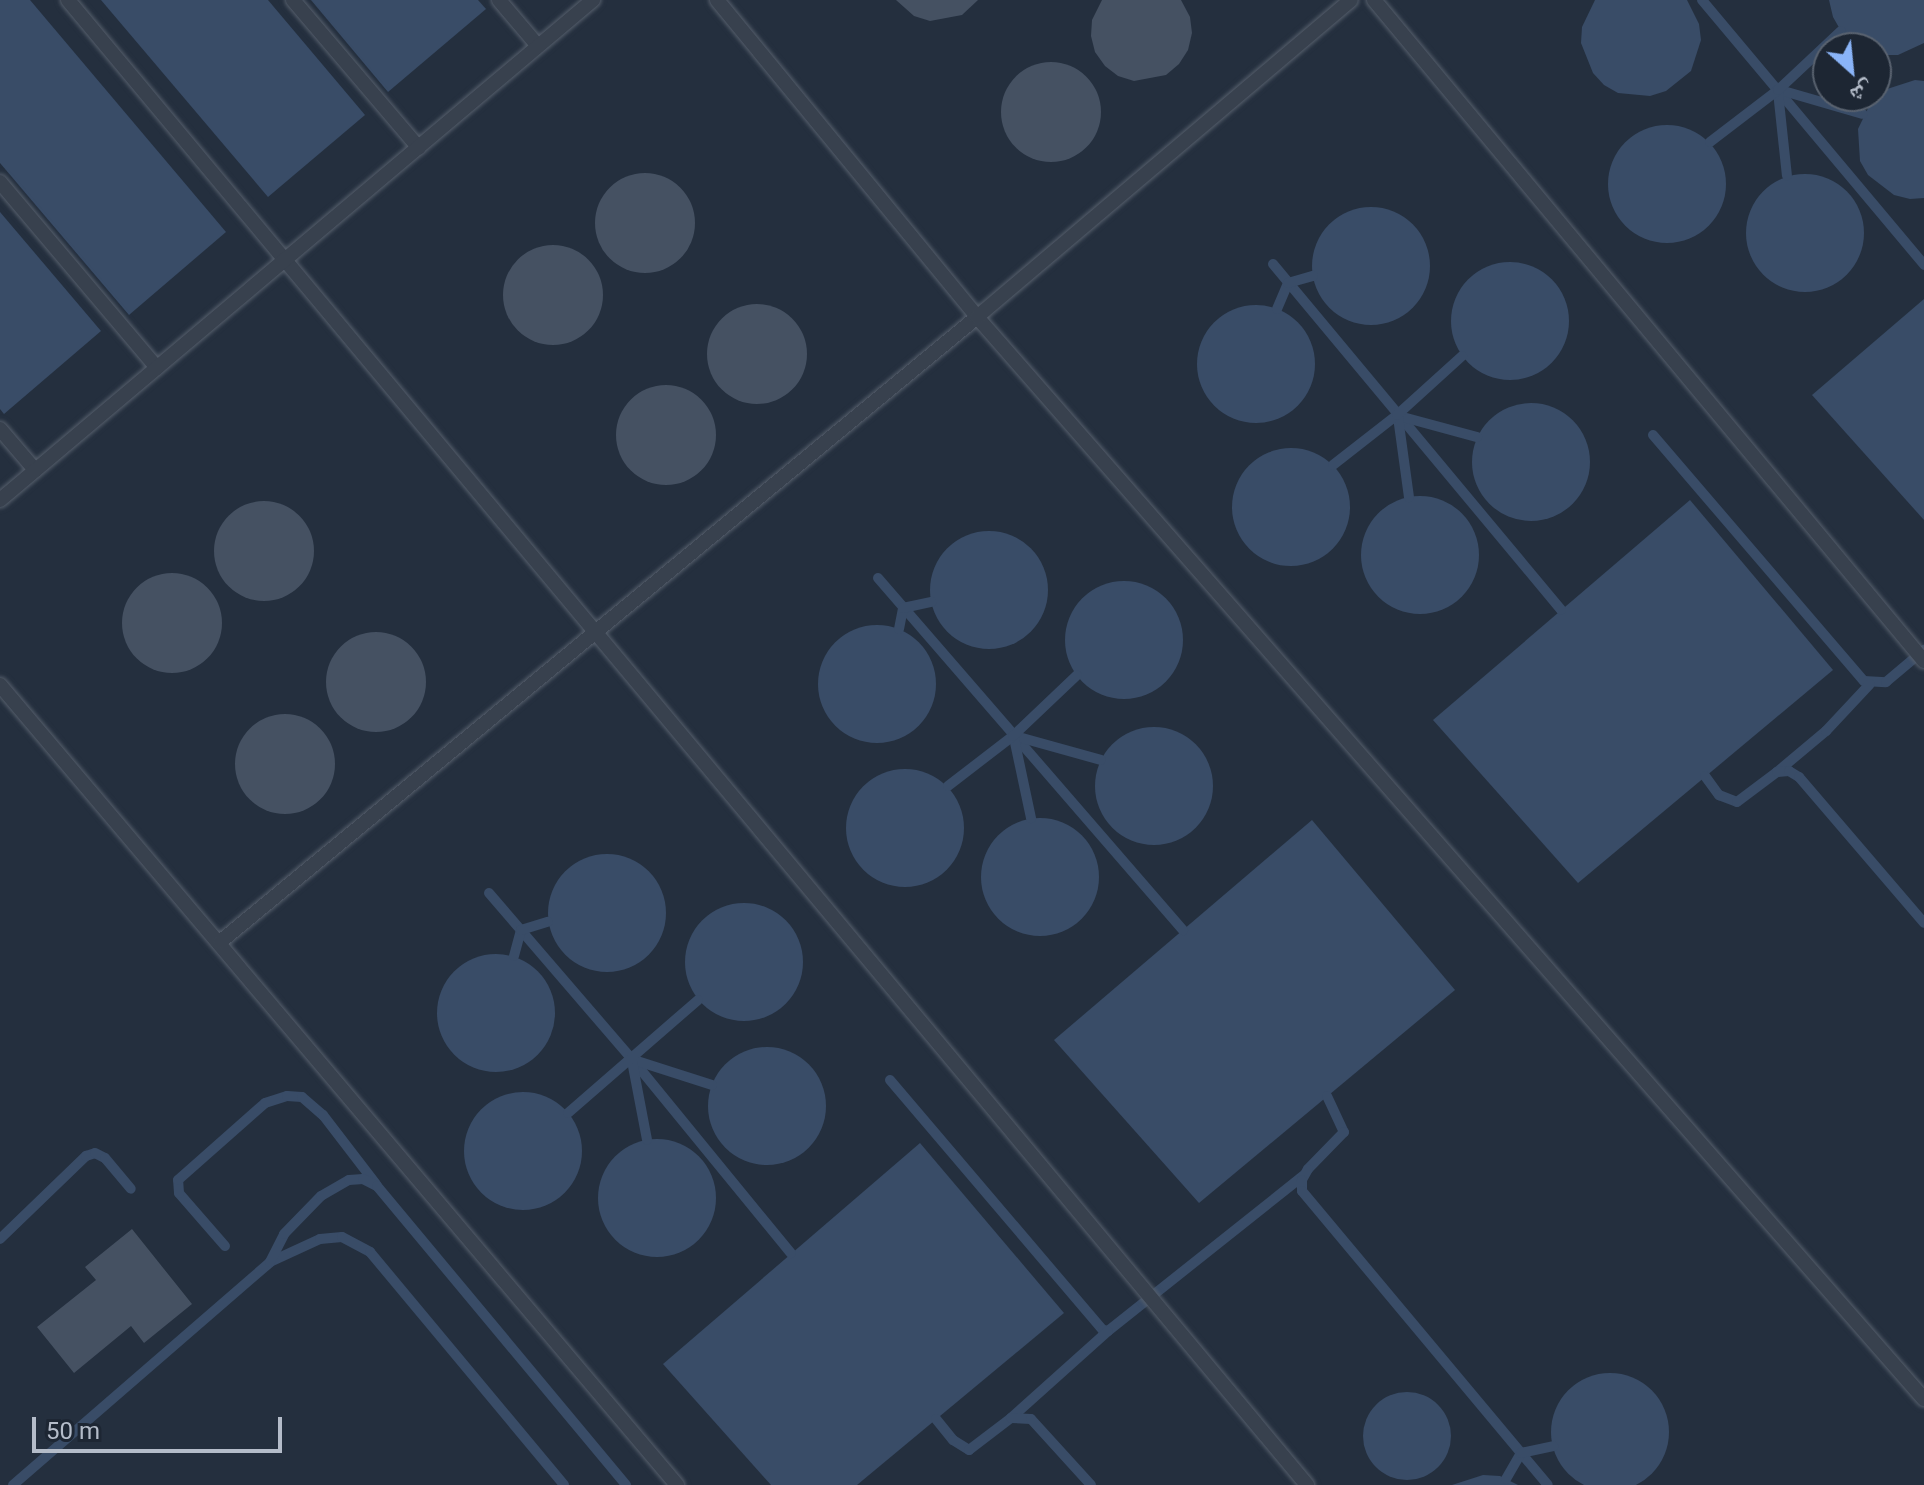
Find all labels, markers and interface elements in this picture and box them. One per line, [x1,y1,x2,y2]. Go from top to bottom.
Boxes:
north arrow [1812,32,1892,112]
text: ش [1846,76,1878,108]
scale bar [36,1401,286,1451]
text: 50 m [46,1417,100,1445]

